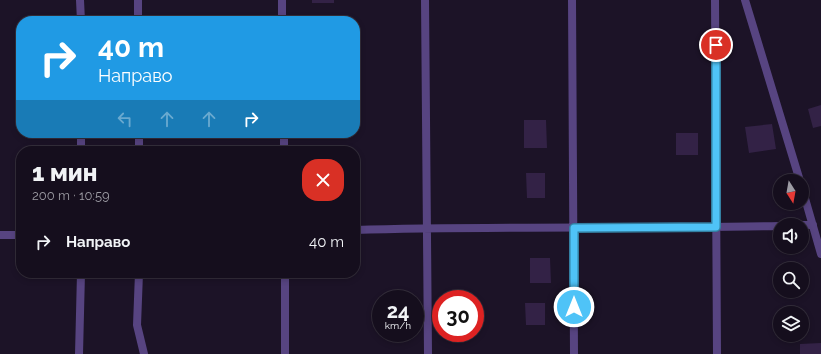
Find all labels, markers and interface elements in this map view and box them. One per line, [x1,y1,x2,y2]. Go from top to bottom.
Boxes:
pin [699,28,733,62]
text: 40 m [98,31,164,64]
icon: right [32,32,84,84]
icon: arrive [705,34,727,56]
text: Направо [98,65,172,86]
icon: left [114,108,136,130]
icon: ahead [156,108,178,130]
icon: ahead [198,108,220,130]
icon: right [240,108,262,130]
text: 1 мин [32,158,97,187]
button: close [302,159,344,201]
north arrow [773,174,809,210]
map controls [773,174,809,342]
text: 200 m · 10:59 [32,188,110,203]
button: sound [773,218,809,254]
icon: right [32,231,54,253]
text: Направо [66,233,130,251]
text: 40 m [309,233,344,251]
button: search [773,262,809,298]
position arrow [553,286,595,328]
speed limit sign: 30 [432,290,484,342]
text: 24 [387,299,409,323]
button: layers [773,306,809,342]
text: km/h [385,320,411,331]

